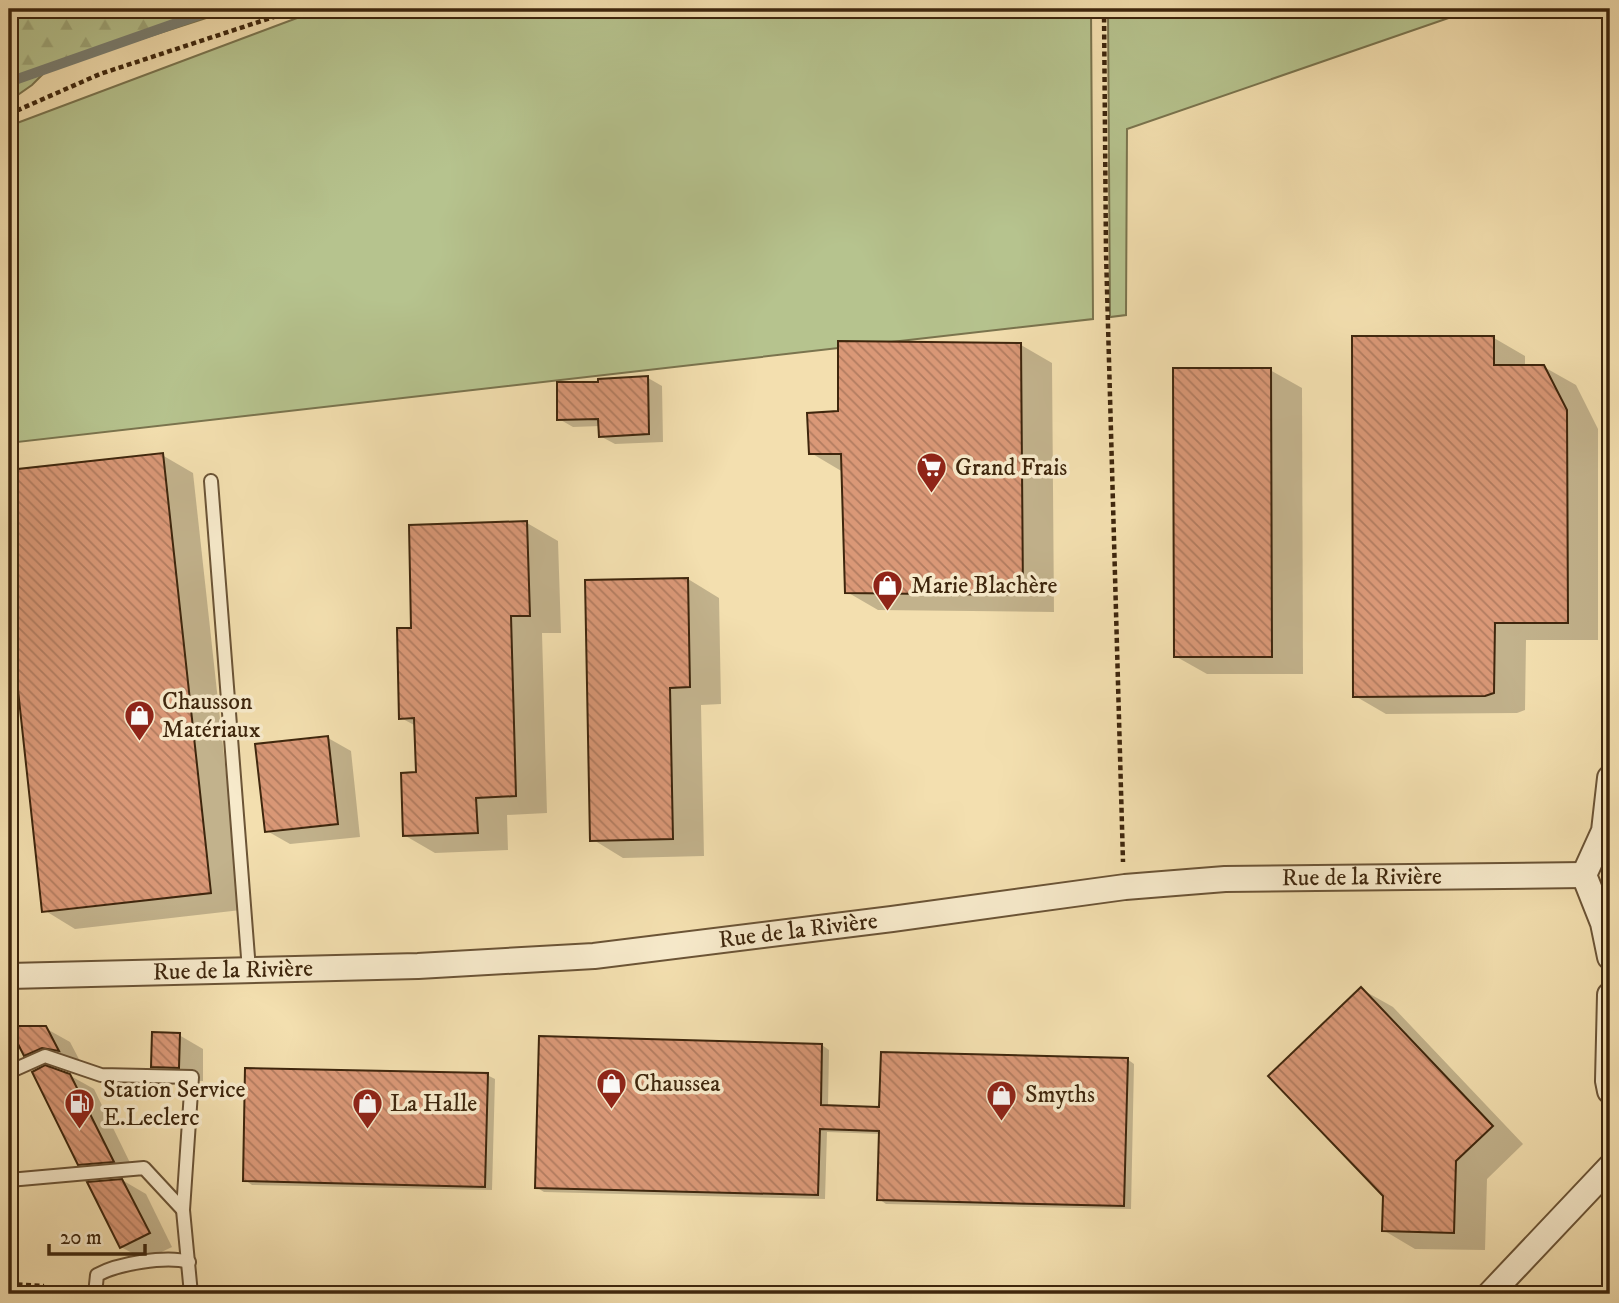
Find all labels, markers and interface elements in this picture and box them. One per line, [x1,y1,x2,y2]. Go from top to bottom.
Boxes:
supermarket icon: Grand Frais [915,451,949,495]
place label: Grand Frais [955,453,1067,483]
shop icon: Marie Blachère [871,569,905,613]
place label: Marie Blachère [911,571,1058,601]
place label: Chausson Matériaux [162,687,261,745]
shop icon: Chausson Matériaux [122,699,156,743]
street label: Rue de la Rivière [1282,862,1442,893]
street label: Rue de la Rivière [717,906,879,955]
street label: Rue de la Rivière [153,954,313,987]
shop icon: Chaussea [594,1067,628,1111]
place label: Chaussea [634,1069,721,1099]
place label: Station Service E.Leclerc [103,1075,246,1133]
shop icon: Smyths [985,1078,1019,1122]
place label: Smyths [1025,1080,1095,1110]
fuel station icon: Station Service E.Leclerc [63,1087,97,1131]
shop icon: La Halle [350,1087,384,1131]
place label: La Halle [390,1089,477,1119]
scale bar [49,1212,145,1256]
text: 20 m [60,1225,102,1251]

